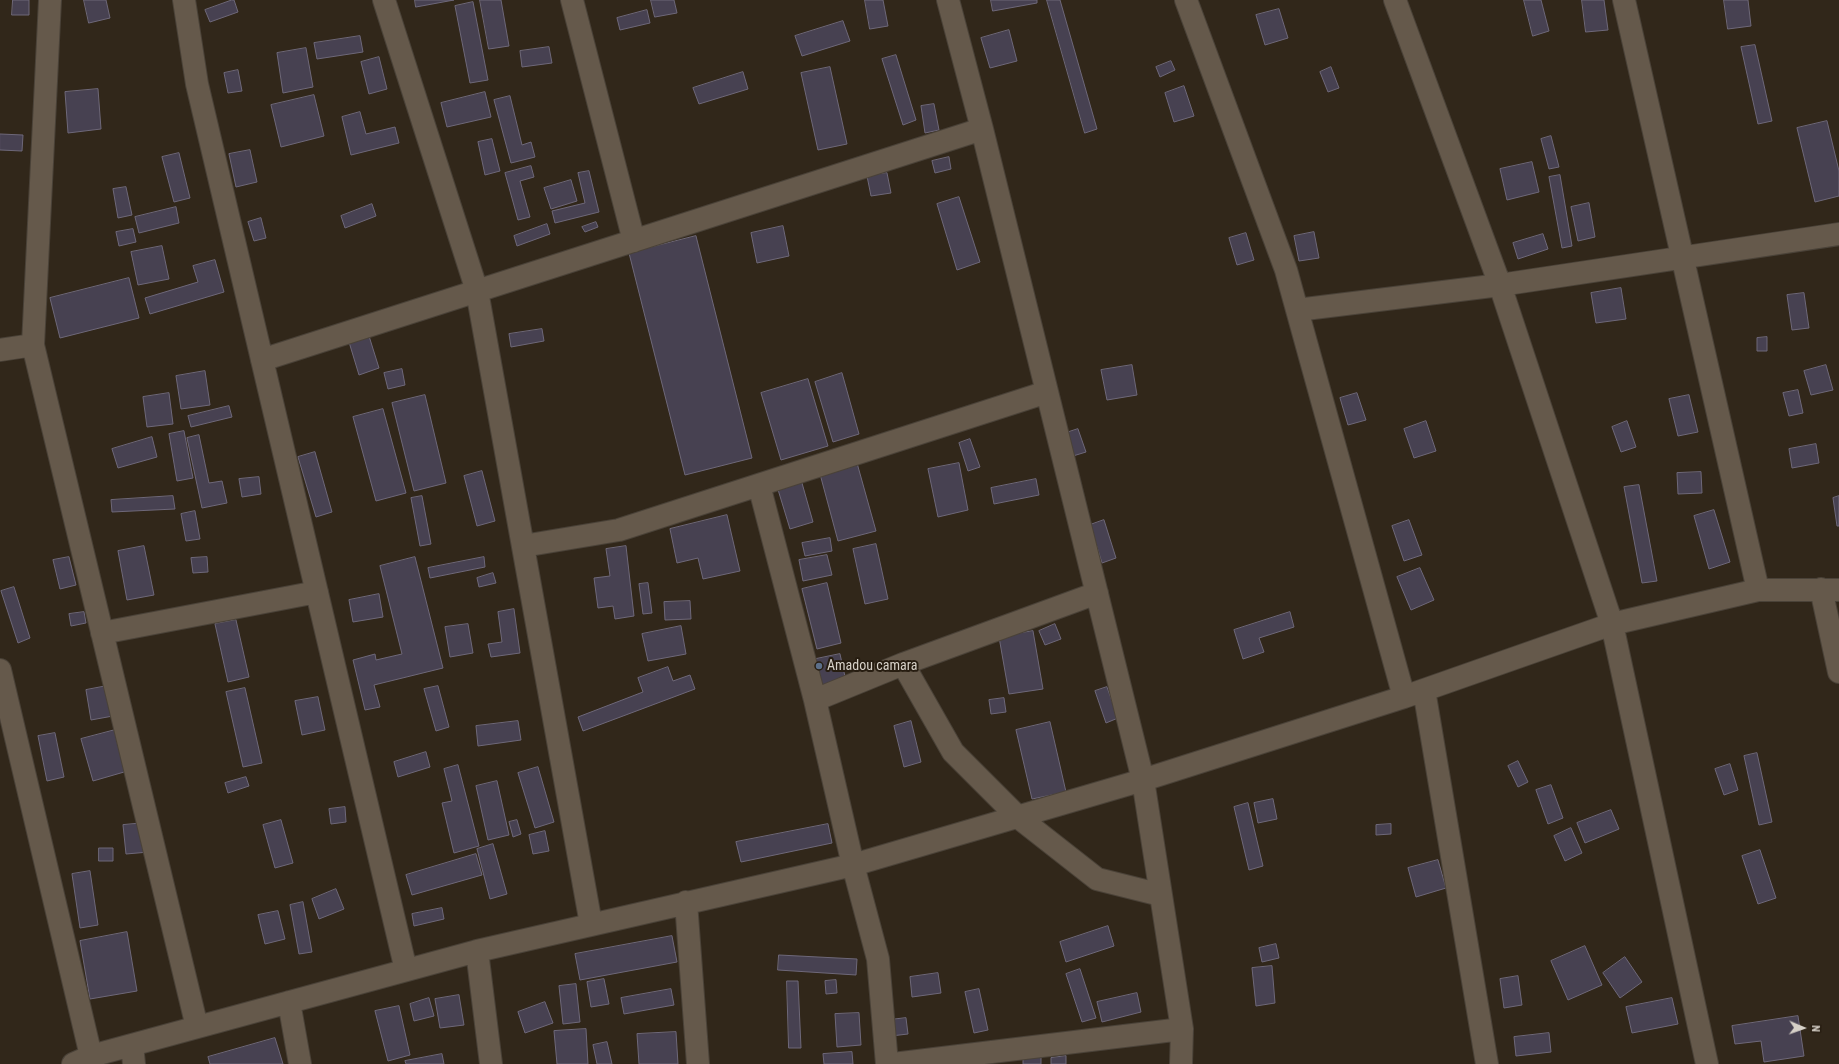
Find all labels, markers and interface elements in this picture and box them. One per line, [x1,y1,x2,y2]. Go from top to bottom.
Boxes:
place label: Amadou camara [827,658,917,674]
marker: Amadou camara [814,661,824,671]
north arrow [1783,1008,1823,1048]
text: N [1809,1025,1822,1032]

